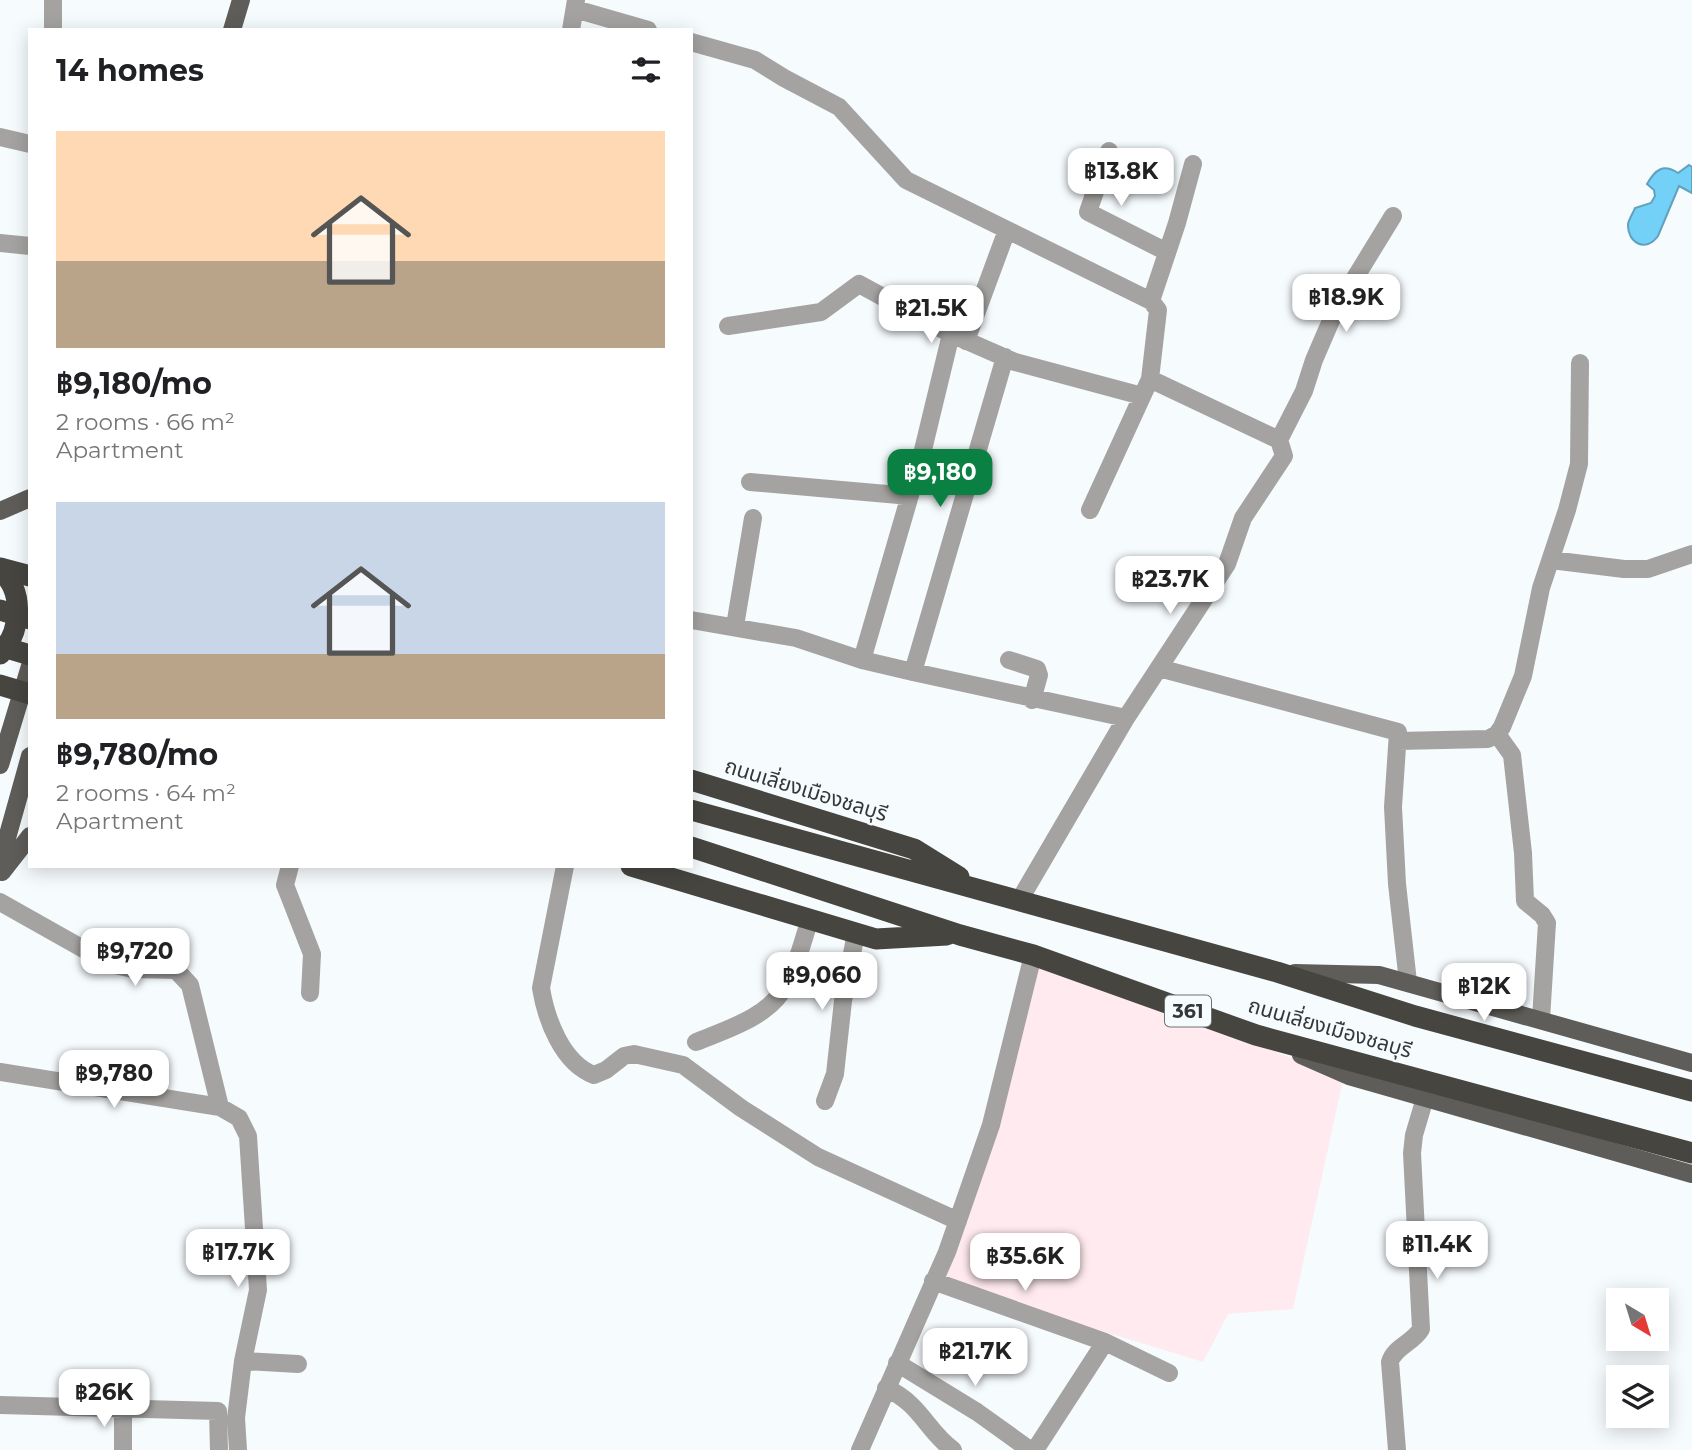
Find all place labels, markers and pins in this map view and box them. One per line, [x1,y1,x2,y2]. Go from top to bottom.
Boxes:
pin: ฿13.8K [1064,148,1178,208]
pin: ฿18.9K [1289,274,1403,334]
pin: ฿21.5K [874,286,988,345]
pin: ฿9,180 [883,449,997,509]
pin: ฿23.7K [1113,556,1227,616]
pin: ฿9,720 [78,928,192,988]
pin: ฿9,060 [765,953,879,1012]
pin: ฿12K [1443,964,1525,1023]
pin: ฿9,780 [57,1050,171,1110]
pin: ฿11.4K [1380,1222,1494,1281]
pin: ฿17.7K [181,1230,295,1289]
pin: ฿35.6K [968,1234,1082,1293]
pin: ฿21.7K [918,1328,1032,1388]
pin: ฿26K [63,1370,145,1429]

